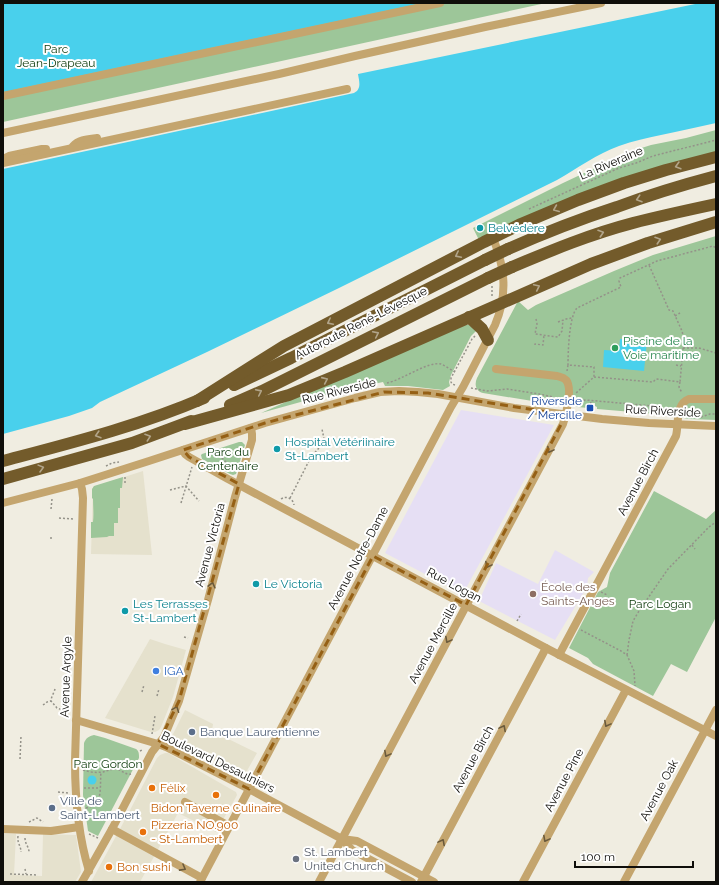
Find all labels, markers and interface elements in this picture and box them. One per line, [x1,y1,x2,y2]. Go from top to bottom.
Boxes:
park label: Parc Jean-Drapeau [17,42,95,70]
street label: La Riveraine [577,143,645,183]
one-way arrow [675,161,682,170]
one-way arrow [635,194,642,203]
one-way arrow [552,205,559,213]
place label: Belvédère [488,221,545,235]
marker: Belvédère [475,223,485,233]
one-way arrow [597,229,604,238]
one-way arrow [655,236,662,244]
one-way arrow [455,251,463,258]
street label: Autoroute René-Lévesque [293,283,429,363]
one-way arrow [533,284,541,292]
one-way arrow [327,317,335,324]
one-way arrow [371,331,379,339]
place label: Piscine de la Voie maritime [623,334,699,362]
marker: Piscine de la Voie maritime [610,343,620,353]
street label: Rue Riverside [301,375,377,407]
one-way arrow [321,377,328,385]
one-way arrow [255,389,262,397]
place label: Riverside / Mercille [527,394,582,422]
street label: Rue Riverside [625,402,701,420]
marker: Riverside / Mercille [585,403,595,413]
one-way arrow [95,430,102,439]
one-way arrow [144,434,151,442]
place label: Hospital Vétériinaire St-Lambert [285,435,395,463]
marker: Hospital Vétériinaire St-Lambert [272,444,282,454]
park label: Parc du Centenaire [198,445,258,473]
one-way arrow [547,446,554,453]
street label: Avenue Birch [615,446,661,518]
one-way arrow [37,465,44,473]
street label: Avenue Victoria [192,501,228,589]
street label: Avenue Notre-Dame [325,504,391,612]
one-way arrow [486,561,493,568]
street label: Rue Logan [424,565,484,605]
place label: Le Victoria [264,577,322,591]
marker: Le Victoria [251,579,261,589]
place label: École des Saints-Anges [541,580,615,608]
one-way arrow [207,581,216,588]
marker: École des Saints-Anges [528,589,538,599]
place label: Les Terrasses St-Lambert [133,597,208,625]
park label: Parc Logan [629,597,691,611]
street label: Avenue Mercille [406,600,460,686]
marker: Les Terrasses St-Lambert [120,606,130,616]
one-way arrow [445,635,453,643]
street label: Avenue Argyle [58,636,74,718]
place label: IGA [164,664,184,678]
marker: IGA [151,666,161,676]
one-way arrow [171,706,179,713]
one-way arrow [604,720,612,727]
street label: Avenue Birch [450,723,496,795]
place label: Banque Laurentienne [200,725,320,739]
one-way arrow [499,725,506,732]
marker: Banque Laurentienne [187,727,197,737]
street label: Boulevard Desaulniers [159,728,277,796]
street label: Avenue Pine [542,746,586,814]
one-way arrow [385,750,392,758]
park label: Parc Gordon [74,757,142,771]
street label: Avenue Oak [637,757,681,823]
place label: Félix [160,781,186,795]
marker: Félix [147,783,157,793]
marker: Bidon Taverne Culinaire [211,790,221,800]
place label: Ville de Saint-Lambert [60,794,140,822]
place label: Bidon Taverne Culinaire [151,801,281,815]
marker: Ville de Saint-Lambert [47,803,57,813]
place label: Pizzeria NO.900 - St-Lambert [151,818,238,846]
marker: Pizzeria NO.900 - St-Lambert [138,827,148,837]
one-way arrow [543,835,550,842]
one-way arrow [437,839,445,847]
scale bar [575,843,693,869]
place label: St. Lambert United Church [304,845,384,873]
text: 100 m [581,850,615,864]
marker: St. Lambert United Church [291,854,301,864]
place label: Bon sushi [117,860,171,874]
marker: Bon sushi [104,862,114,872]
one-way arrow [179,863,187,870]

